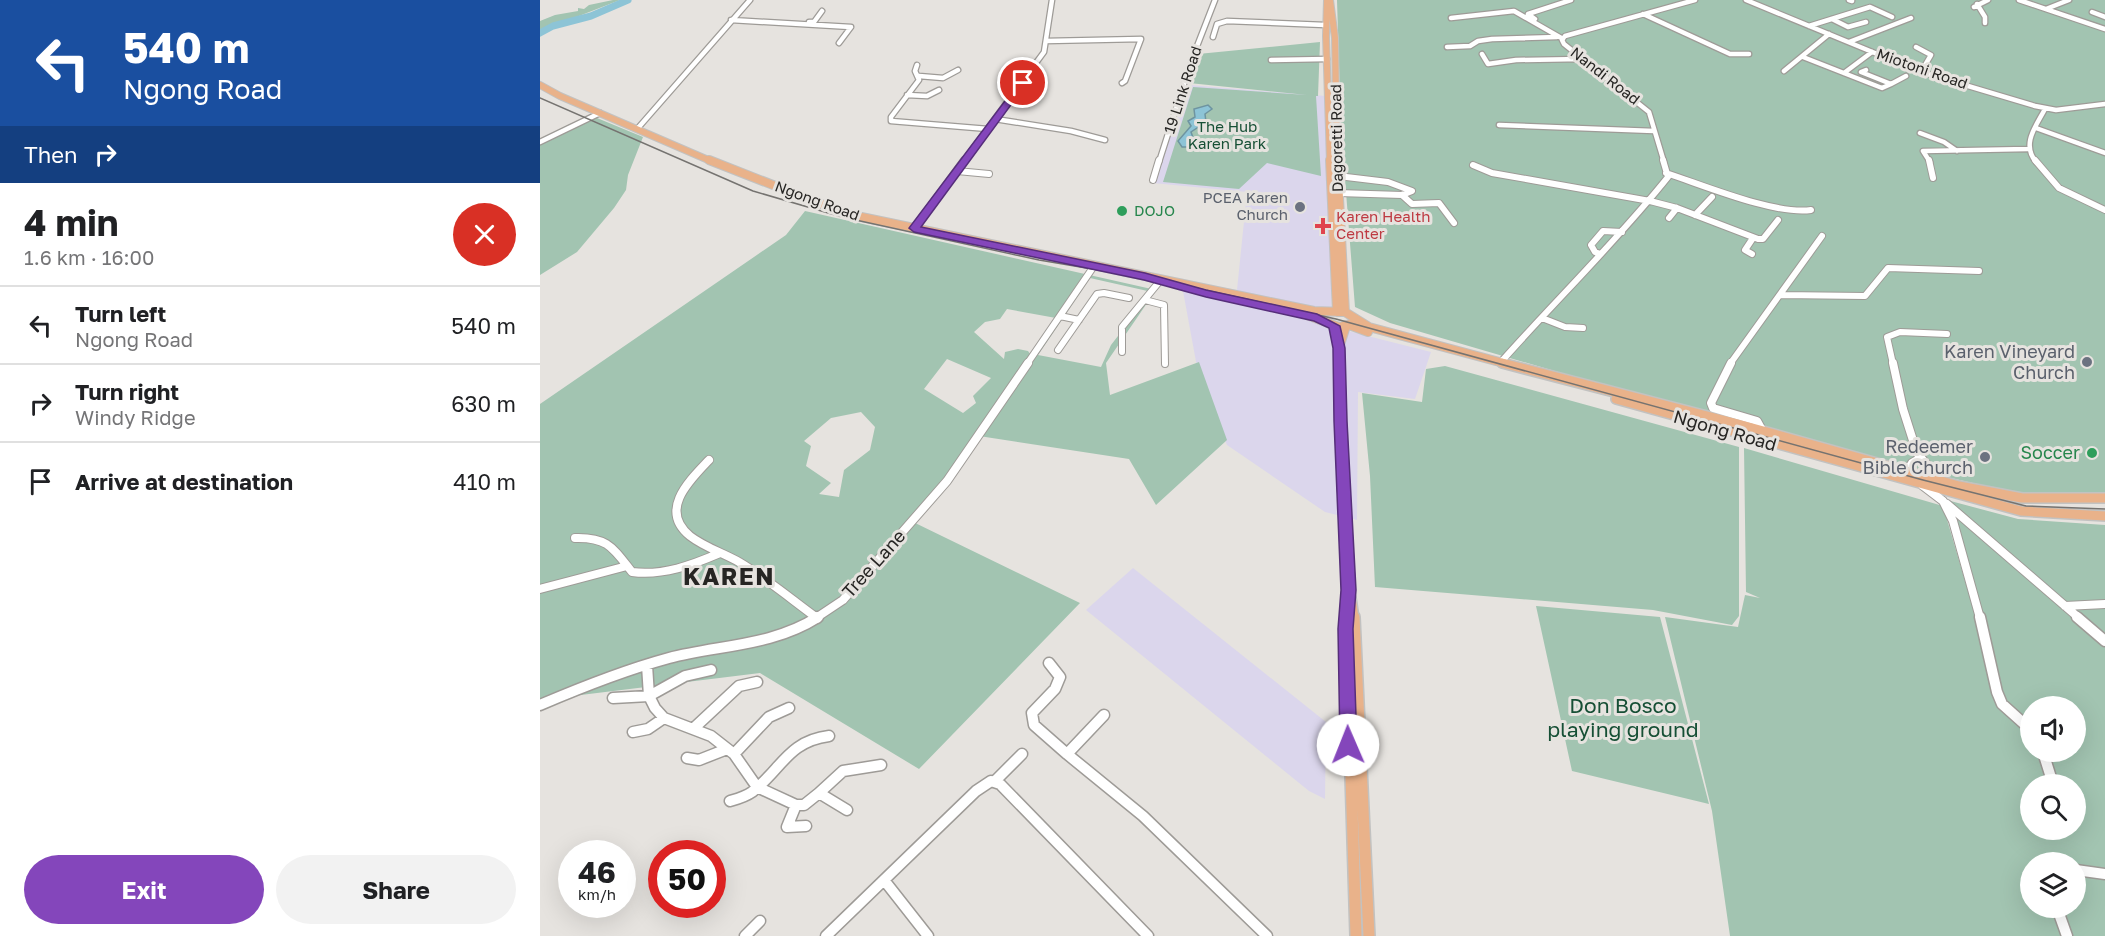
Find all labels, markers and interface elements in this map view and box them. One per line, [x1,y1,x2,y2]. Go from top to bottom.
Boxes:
text: 540 m [123,22,249,72]
icon: left [24,24,102,102]
street label: Nandi Road [1567,43,1644,108]
street label: 19 Link Road [1159,44,1205,136]
street label: Miotoni Road [1875,44,1970,92]
pin [997,57,1048,108]
icon: arrive [1006,66,1039,99]
text: Ngong Road [123,73,282,105]
street label: Dagoretti Road [1326,84,1346,192]
park label: The Hub Karen Park [1188,117,1267,152]
icon: right [89,138,122,171]
text: Then [24,141,77,168]
street label: Ngong Road [773,176,862,224]
place label: PCEA Karen Church [1203,188,1288,223]
marker: PCEA Karen Church [1293,200,1307,214]
text: 4 min [24,201,119,244]
place label: DOJO [1134,201,1175,219]
button: close [453,203,516,266]
marker: DOJO [1115,204,1129,218]
place label: Karen Health Center [1336,207,1430,242]
marker: Karen Health Center [1314,217,1332,235]
text: 1.6 km · 16:00 [24,245,154,269]
text: Turn left [75,300,166,327]
icon: left [24,309,57,342]
text: 540 m [451,312,516,339]
text: Ngong Road [75,327,193,351]
place label: Karen Vineyard Church [1944,340,2075,383]
marker: Karen Vineyard Church [2080,355,2094,369]
text: Turn right [75,378,179,405]
icon: right [24,387,57,420]
text: 630 m [451,390,516,417]
text: Windy Ridge [75,405,196,429]
street label: Ngong Road [1671,405,1779,455]
place label: Redeemer Bible Church [1863,435,1973,478]
place label: Soccer [2021,441,2080,463]
marker: Soccer [2085,446,2099,460]
marker: Redeemer Bible Church [1978,450,1992,464]
icon: arrive [24,465,57,498]
text: Arrive at destination [75,468,293,495]
text: 410 m [453,468,516,495]
street label: Tree Lane [837,525,909,602]
district label: KAREN [683,561,775,590]
park label: Don Bosco playing ground [1547,692,1699,742]
map controls [2020,696,2086,918]
button: sound [2020,696,2086,762]
position arrow [1316,713,1380,777]
button: search [2020,774,2086,840]
speed limit sign: 50 [648,840,726,918]
button: layers [2020,852,2086,918]
text: 46 [578,854,616,890]
button: Exit [24,855,264,924]
button: Share [276,855,516,924]
text: km/h [578,885,616,903]

